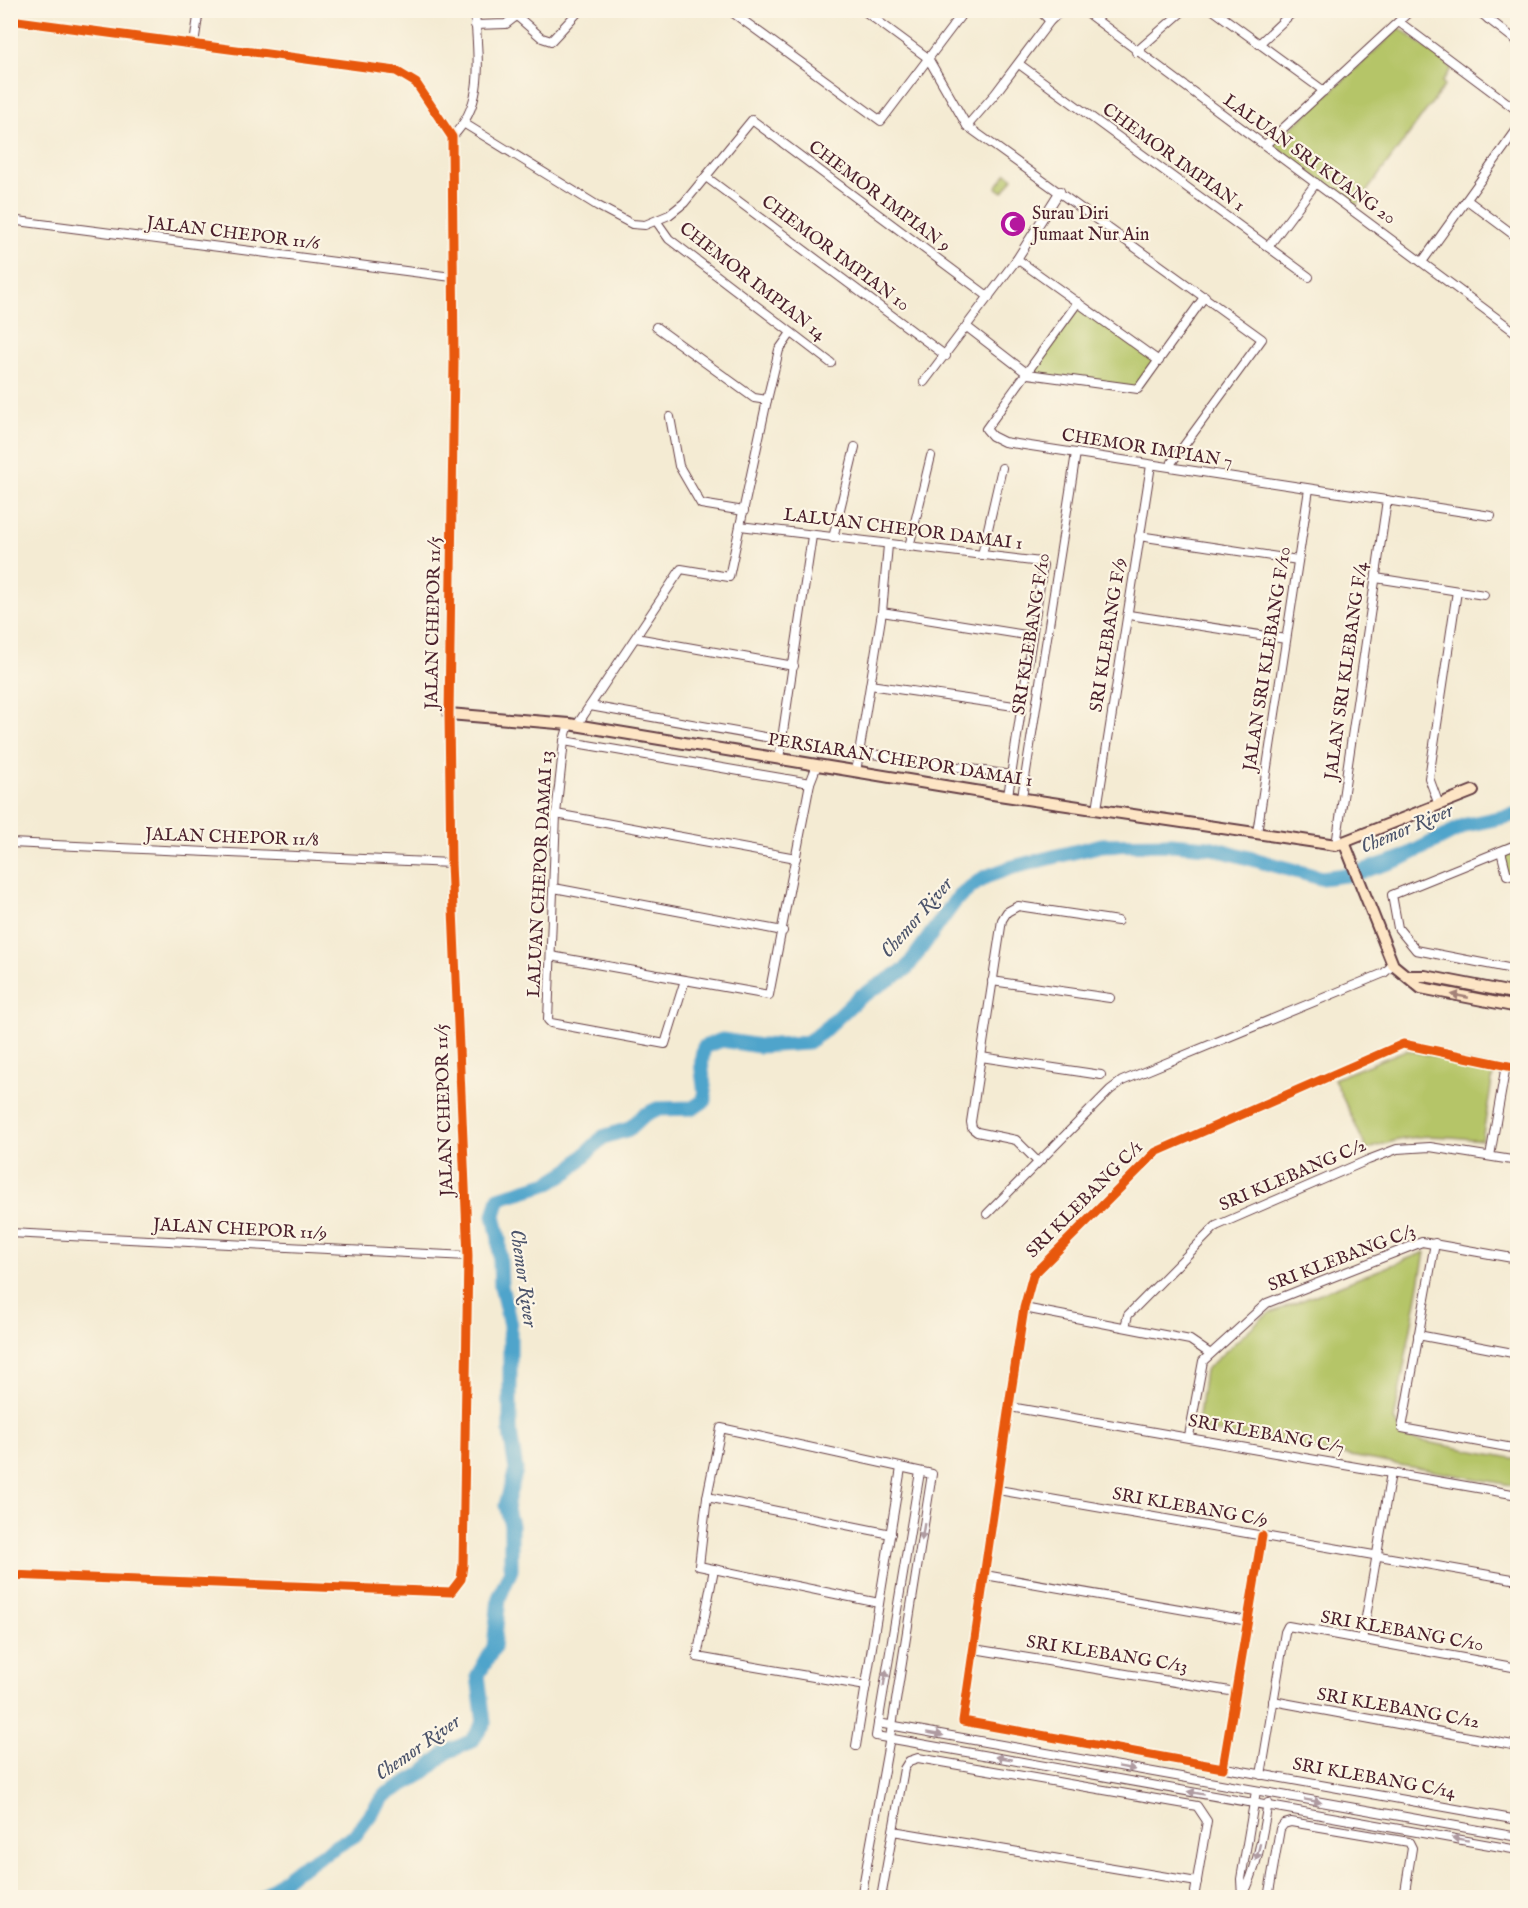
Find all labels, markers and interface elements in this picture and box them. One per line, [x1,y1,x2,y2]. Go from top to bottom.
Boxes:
street label: LALUAN SRI KUANG 20 [1218,90,1400,230]
street label: CHEMOR IMPIAN 1 [1097,98,1249,218]
street label: CHEMOR IMPIAN 9 [803,136,955,258]
street label: CHEMOR IMPIAN 10 [756,191,914,317]
place label: Surau Diri Jumaat Nur Ain [1030,203,1150,247]
mosque icon: Surau Diri Jumaat Nur Ain [998,209,1028,239]
street label: JALAN CHEPOR 11/6 [143,212,321,256]
street label: CHEMOR IMPIAN 14 [674,218,830,347]
street label: CHEMOR IMPIAN 7 [1060,424,1234,474]
street label: LALUAN CHEPOR DAMAI 1 [782,504,1024,556]
street label: JALAN CHEPOR 11/5 [421,536,447,712]
street label: JALAN SRI KLEBANG F/10 [1239,545,1297,775]
street label: SRI KLEBANG F/10 [1008,551,1056,717]
street label: SRI KLEBANG F/9 [1085,556,1133,714]
street label: JALAN SRI KLEBANG F/4 [1320,560,1374,783]
street label: PERSIARAN CHEPOR DAMAI 1 [766,729,1034,793]
street label: LALUAN CHEPOR DAMAI 13 [523,750,559,998]
water label: Chemor River [1357,798,1458,860]
street label: JALAN CHEPOR 11/8 [143,823,319,853]
water label: Chemor River [875,872,960,963]
one-way arrow [1451,991,1470,1000]
street label: JALAN CHEPOR 11/5 [430,1023,460,1199]
street label: SRI KLEBANG C/2 [1216,1135,1370,1217]
street label: SRI KLEBANG C/1 [1022,1137,1148,1263]
street label: JALAN CHEPOR 11/9 [150,1214,328,1246]
street label: SRI KLEBANG C/3 [1265,1220,1419,1298]
water label: Chemor River [504,1227,542,1330]
street label: SRI KLEBANG C/7 [1186,1410,1346,1460]
street label: SRI KLEBANG C/9 [1111,1483,1269,1533]
one-way arrow [918,1523,927,1542]
street label: SRI KLEBANG C/10 [1319,1606,1485,1658]
street label: SRI KLEBANG C/13 [1025,1631,1189,1679]
one-way arrow [881,1668,890,1687]
street label: SRI KLEBANG C/12 [1315,1683,1481,1735]
water label: Chemor River [370,1709,467,1787]
one-way arrow [926,1730,945,1739]
street label: SRI KLEBANG C/14 [1291,1753,1457,1805]
one-way arrow [995,1754,1014,1763]
one-way arrow [1118,1764,1137,1773]
one-way arrow [1187,1788,1206,1797]
one-way arrow [1304,1797,1323,1806]
one-way arrow [1450,1835,1469,1844]
one-way arrow [1253,1843,1263,1861]

